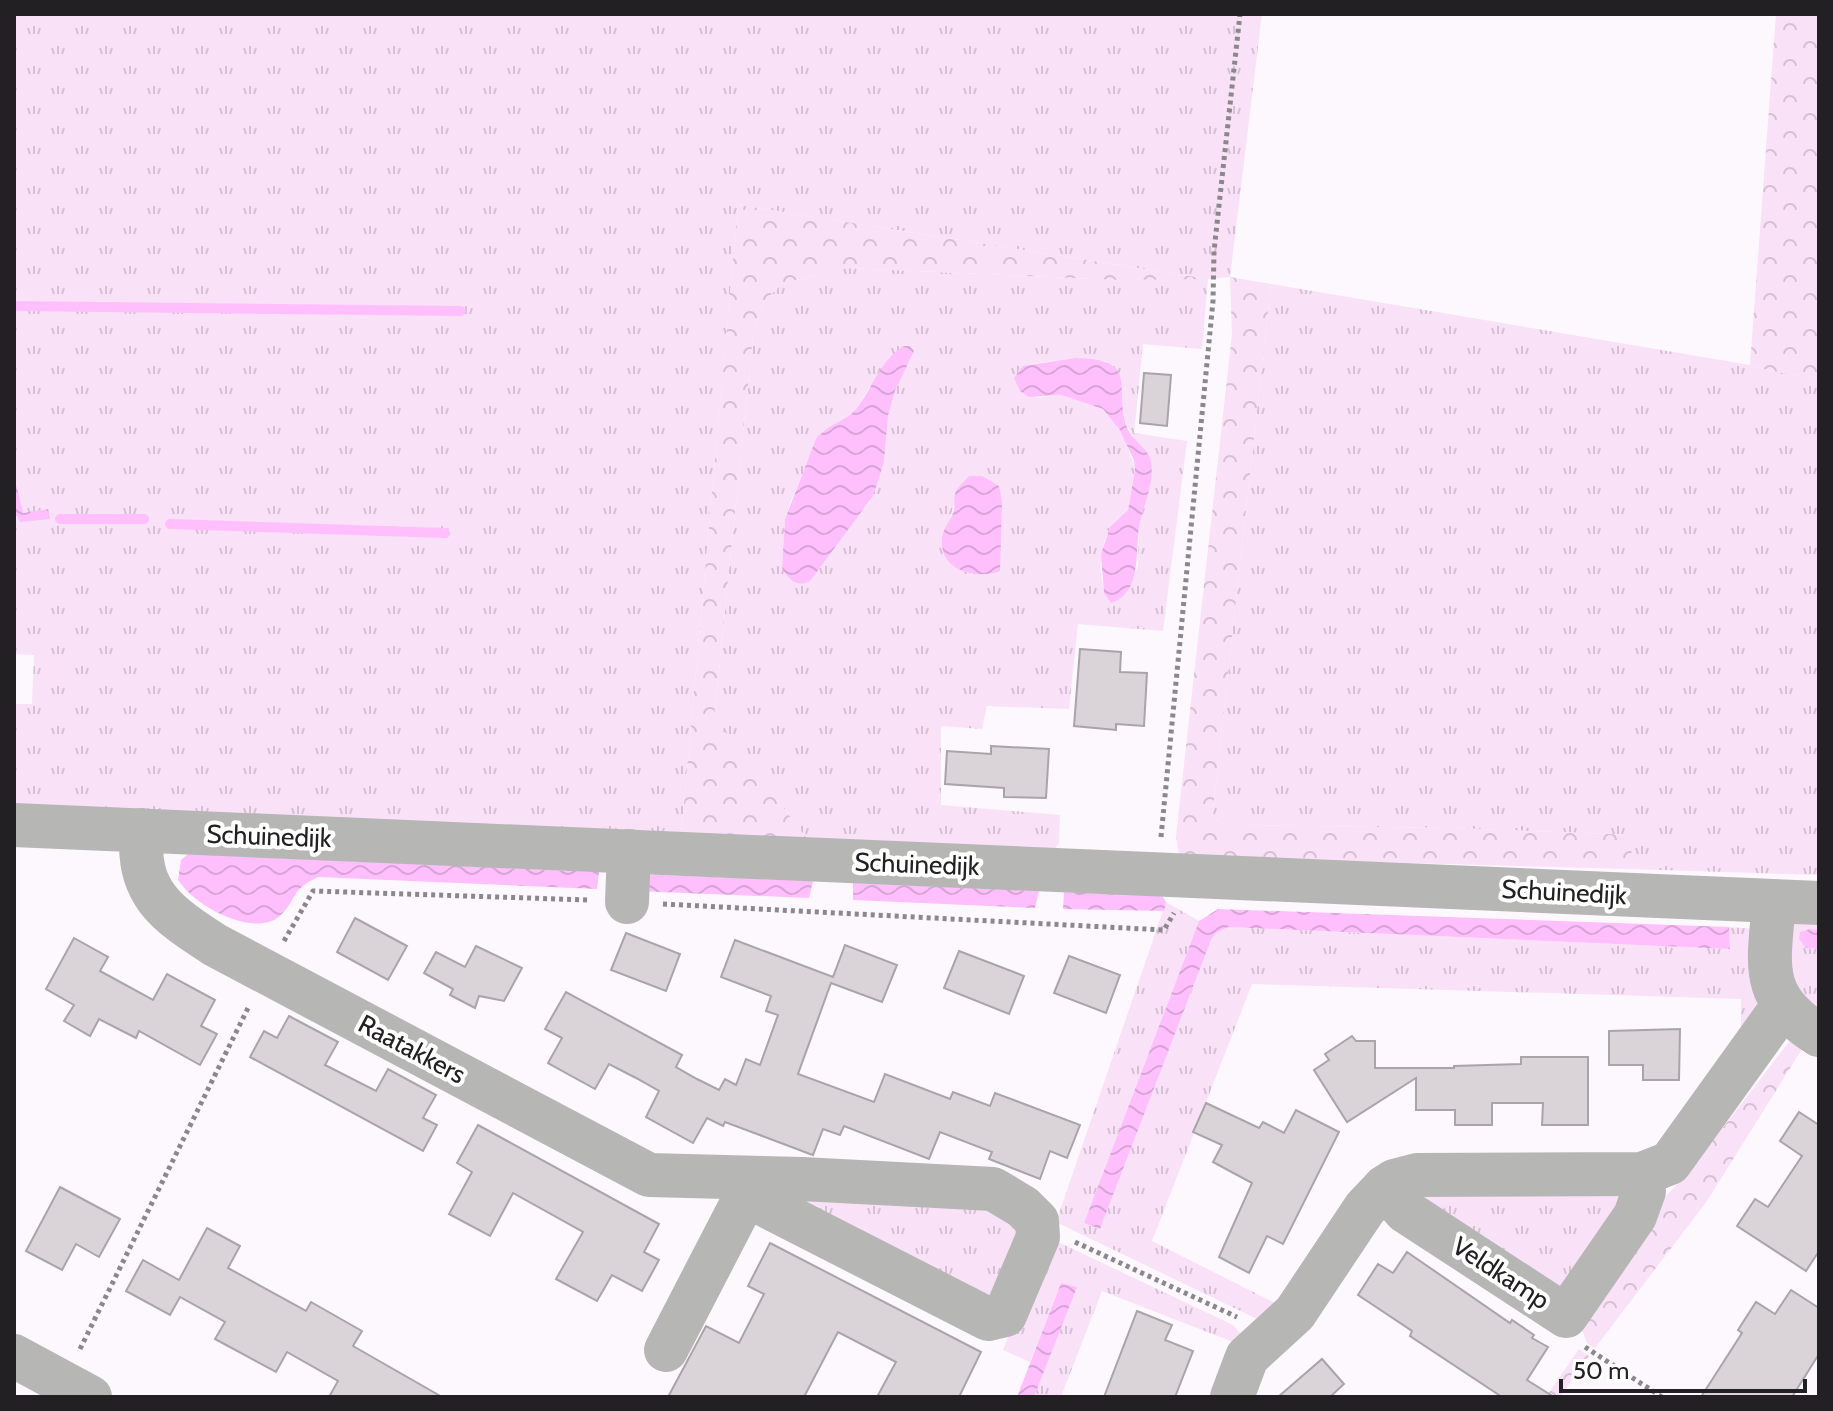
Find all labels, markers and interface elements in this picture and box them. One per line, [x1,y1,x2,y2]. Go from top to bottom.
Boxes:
street label: Schuinedijk [206,818,332,854]
street label: Schuinedijk [854,846,980,882]
street label: Schuinedijk [1501,873,1628,911]
street label: Raatakkers [353,1008,471,1091]
street label: Veldkamp [1446,1230,1556,1316]
scale bar [1561,1343,1805,1393]
text: 50 m [1573,1356,1629,1385]

